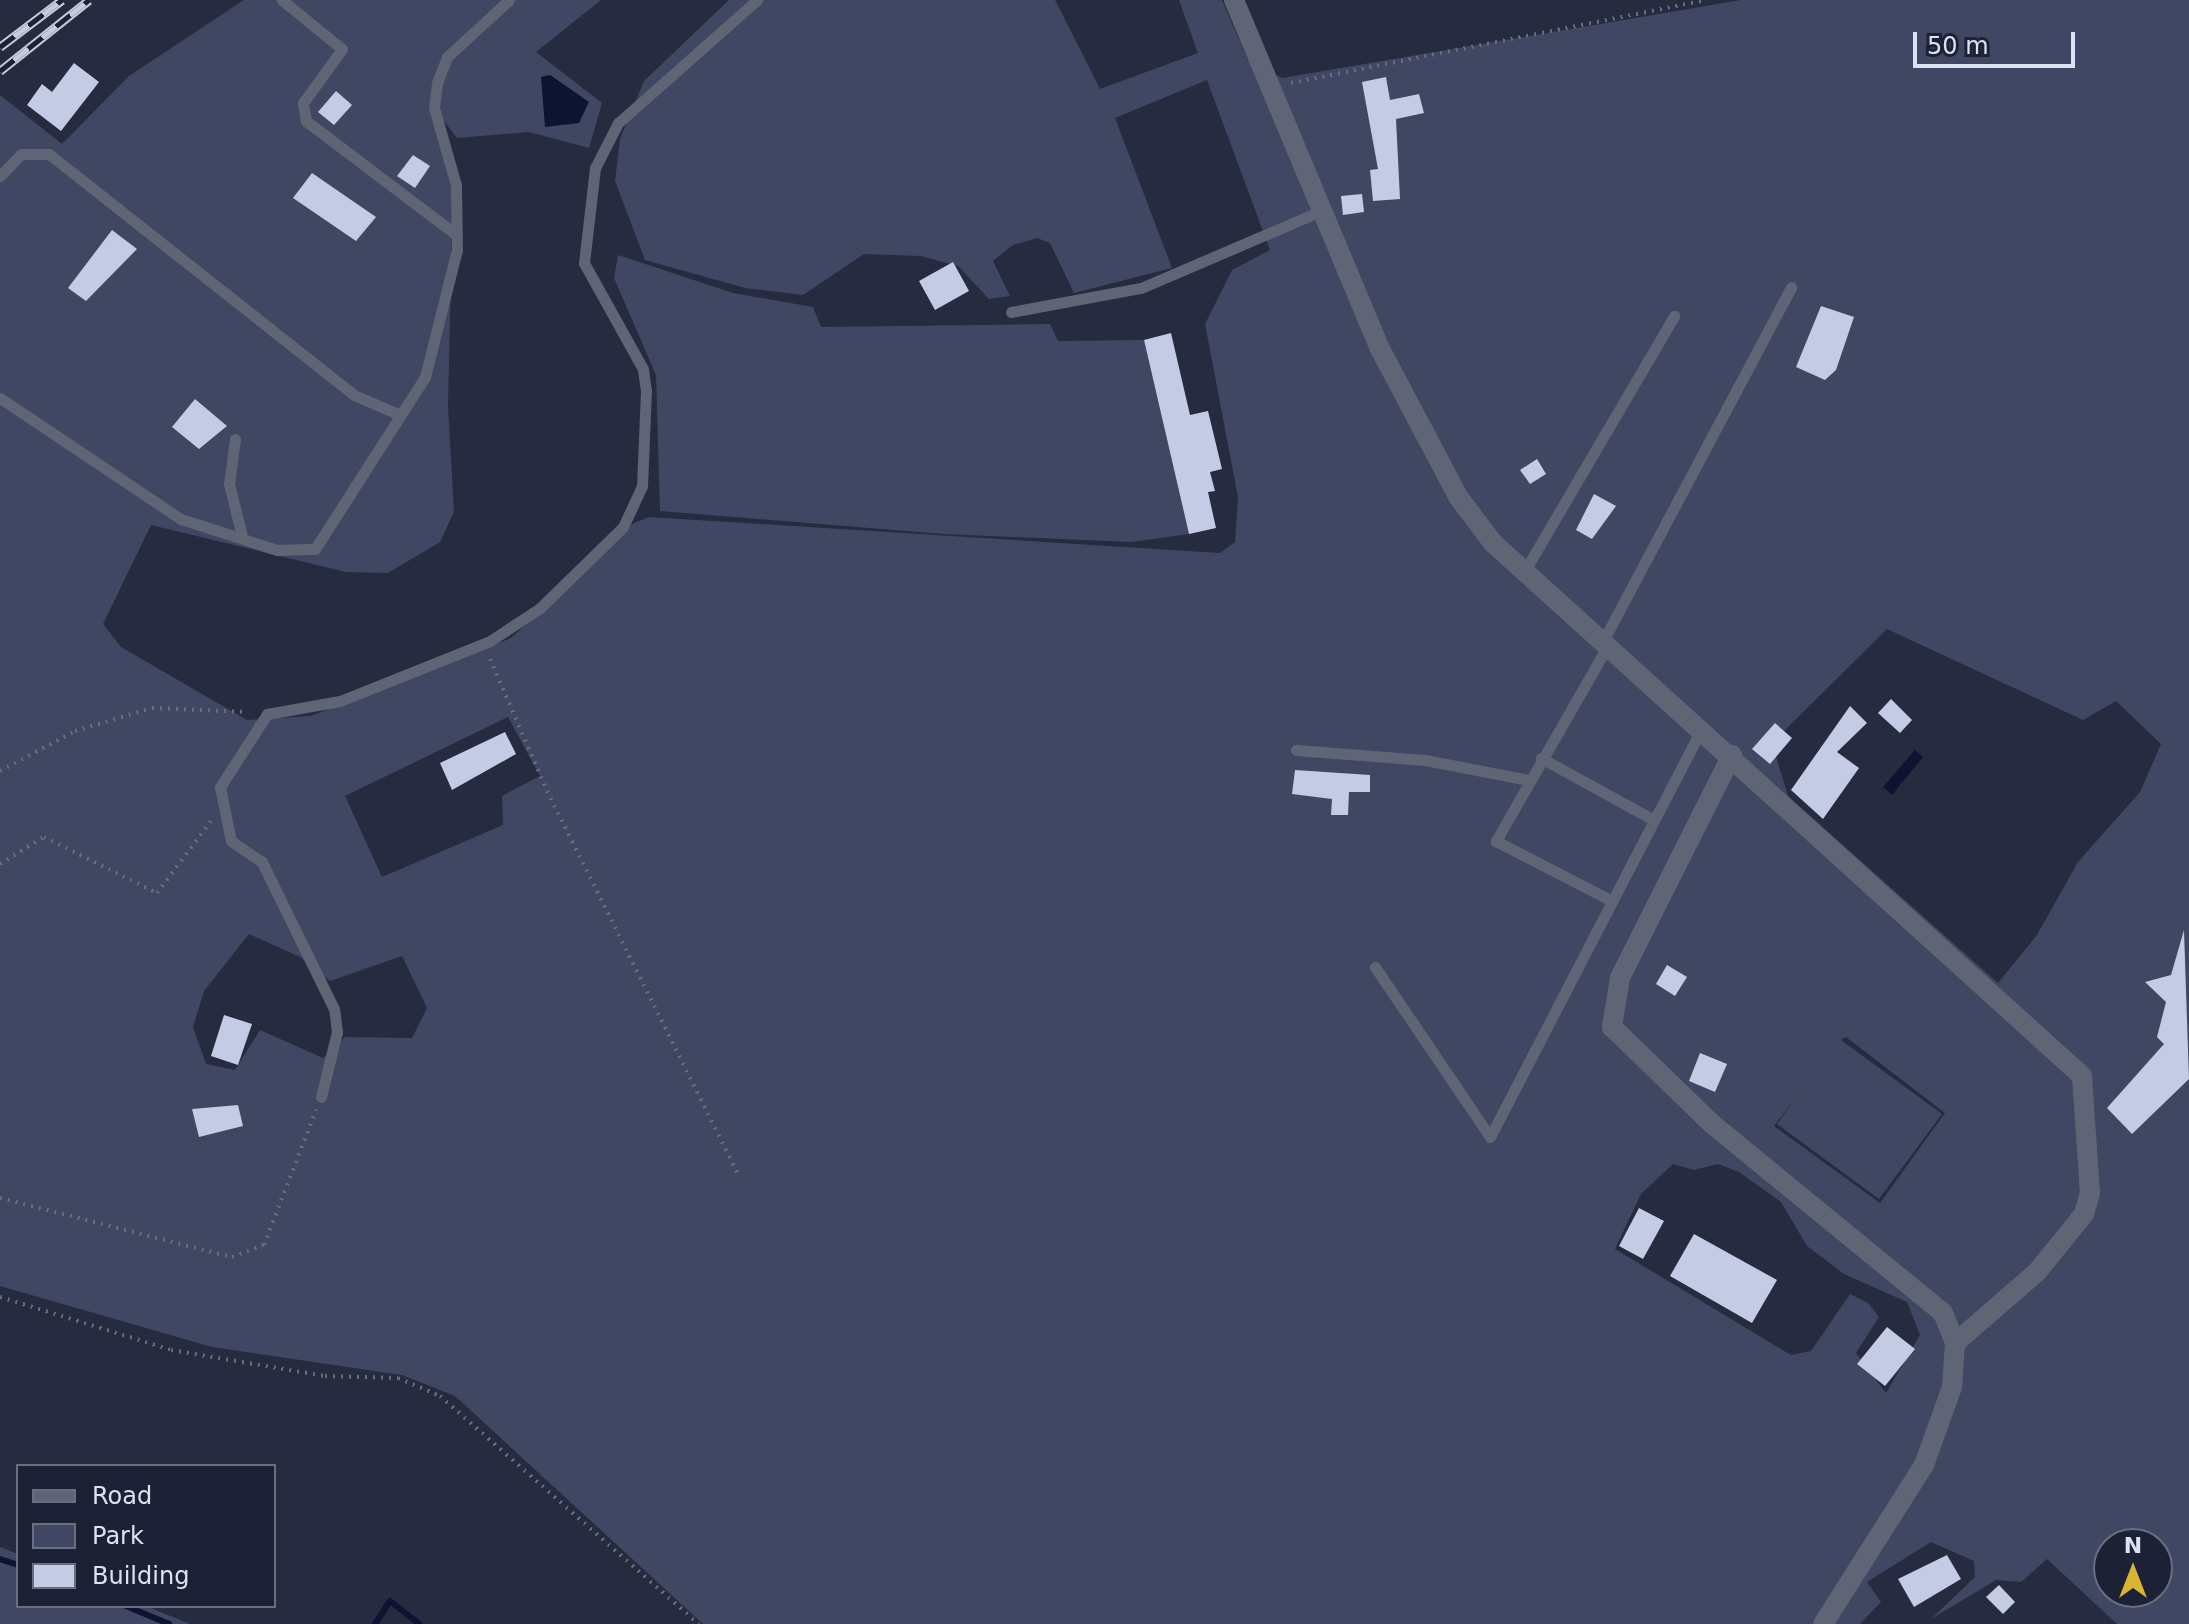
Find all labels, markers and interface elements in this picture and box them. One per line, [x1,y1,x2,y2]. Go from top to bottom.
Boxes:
scale bar [1917,16,2079,66]
text: 50 m [1927,32,1989,60]
legend [16,1464,276,1608]
text: Road [92,1482,152,1510]
text: Park [92,1522,144,1550]
north arrow [2093,1528,2173,1608]
text: N [2124,1533,2142,1558]
text: Building [92,1562,189,1590]

